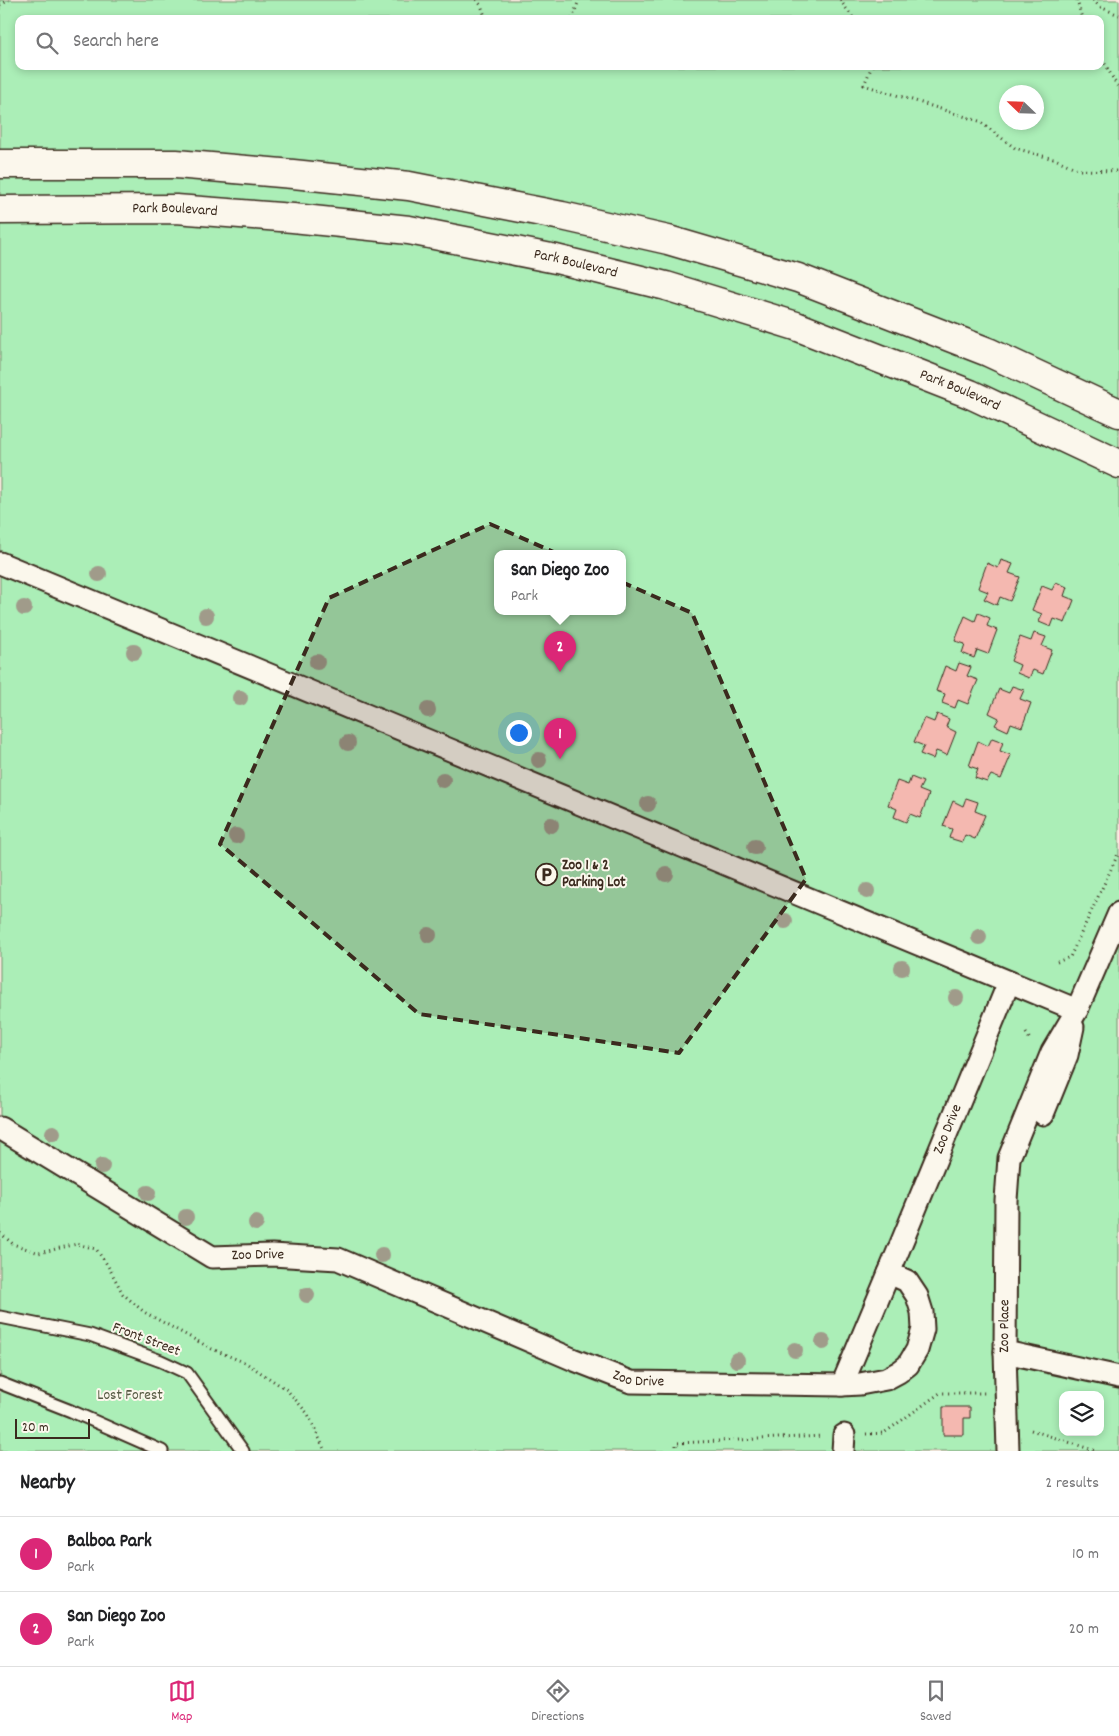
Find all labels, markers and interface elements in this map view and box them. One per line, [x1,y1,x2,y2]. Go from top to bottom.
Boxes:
search box [15,15,1104,70]
icon: search [33,29,61,57]
text: Search here [73,29,159,56]
north arrow [999,85,1044,130]
street label: Park Boulevard [132,198,218,223]
street label: Park Boulevard [532,244,620,285]
street label: Park Boulevard [916,364,1003,417]
popup [494,550,626,615]
text: San Diego Zoo [511,558,609,585]
text: Park [511,585,538,608]
pin: 2 [544,631,576,672]
pin: 1 [544,718,576,759]
your location [506,720,532,746]
place label: Zoo 1 & 2 Parking Lot [562,855,626,894]
parking icon: Zoo 1 & 2 Parking Lot [534,863,558,887]
street label: Zoo Drive [928,1101,969,1158]
street label: Zoo Drive [231,1244,285,1267]
street label: Zoo Place [994,1299,1016,1353]
street label: Front Street [109,1317,184,1363]
street label: Zoo Drive [609,1365,665,1393]
park label: Lost Forest [97,1385,163,1407]
map controls [1059,1391,1104,1436]
button: layers [1059,1391,1104,1436]
scale bar [15,1416,90,1439]
text: 20 m [22,1418,49,1438]
text: Nearby [20,1469,75,1499]
text: 2 results [1045,1472,1099,1495]
text: Balboa Park [67,1529,152,1556]
text: 1 [34,1543,38,1566]
text: 10 m [1072,1543,1099,1566]
text: Park [67,1556,94,1579]
text: San Diego Zoo [67,1604,165,1631]
text: 2 [33,1618,40,1641]
text: 20 m [1069,1618,1099,1641]
text: Park [67,1631,94,1654]
tab: Map [168,1677,196,1727]
tab: Directions [531,1677,584,1727]
tab: Saved [920,1677,951,1727]

